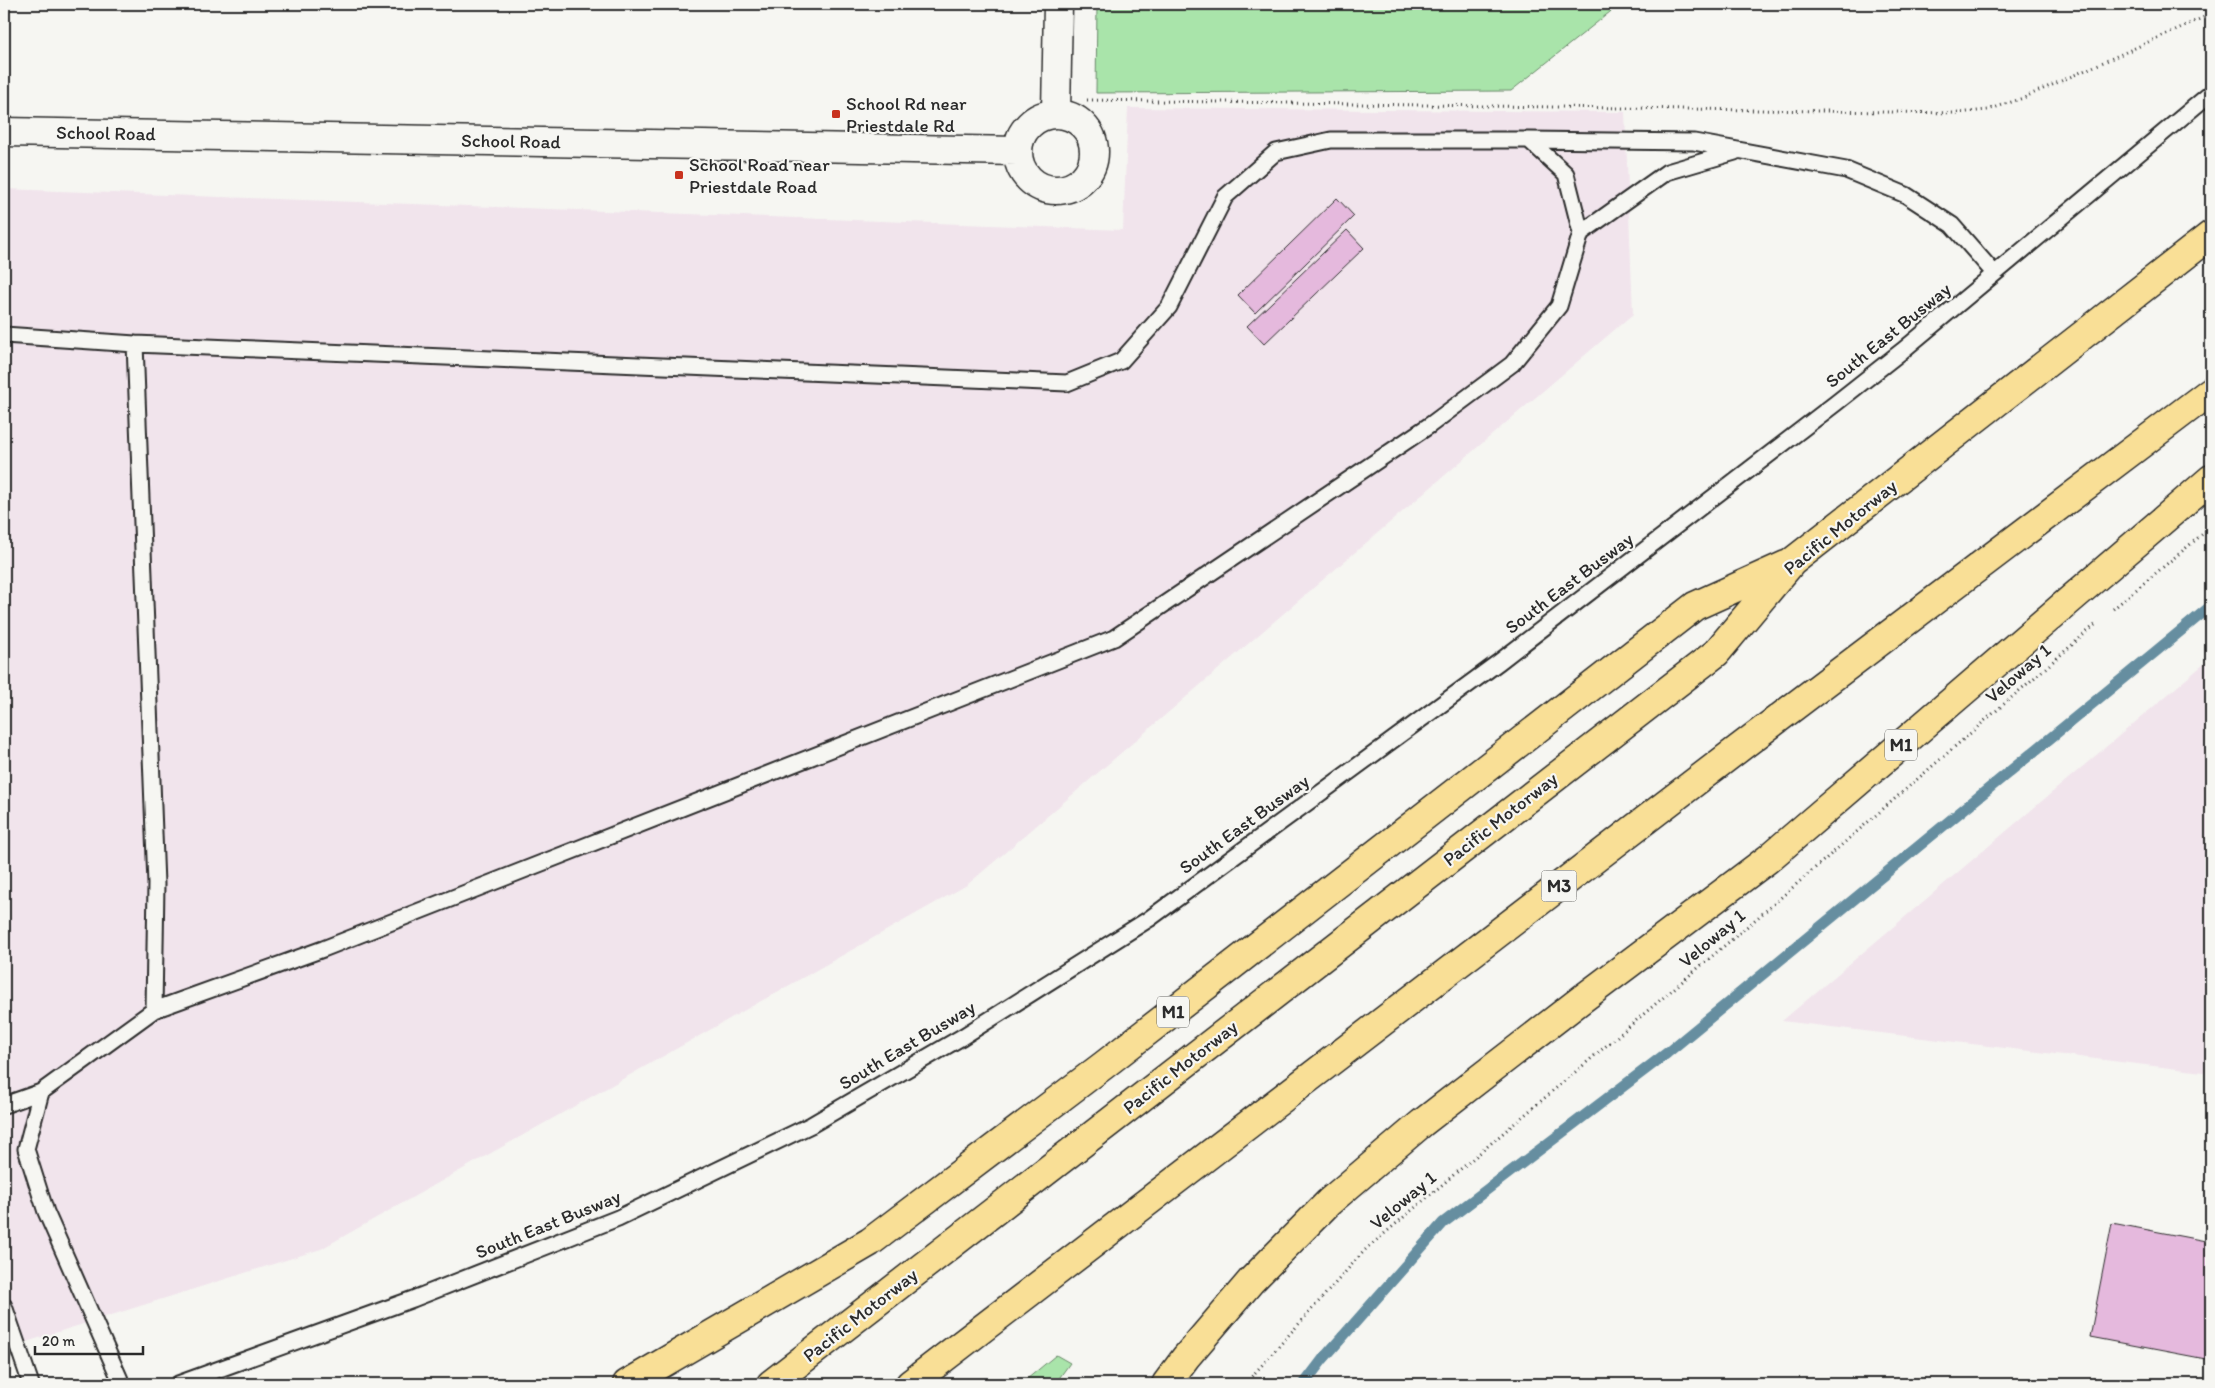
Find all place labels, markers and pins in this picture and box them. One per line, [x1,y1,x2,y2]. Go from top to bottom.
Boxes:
place label: School Rd near Priestdale Rd [846,92,967,137]
marker: School Rd near Priestdale Rd [830,108,842,120]
place label: School Road near Priestdale Road [689,153,830,198]
marker: School Road near Priestdale Road [673,169,685,181]

